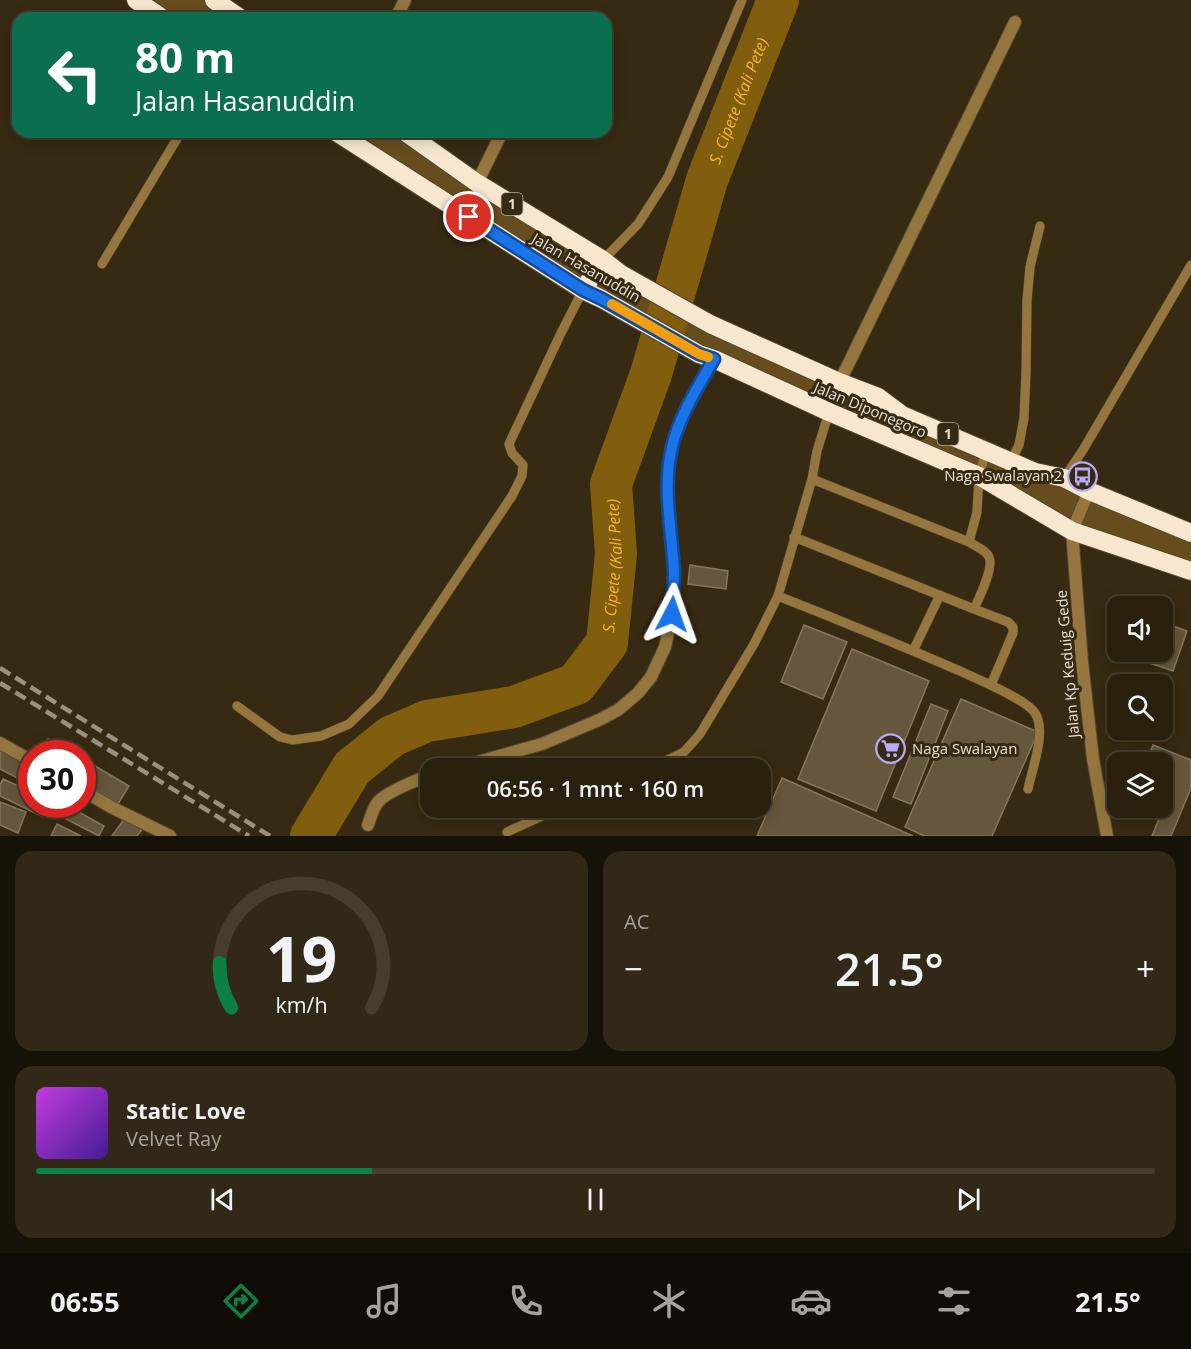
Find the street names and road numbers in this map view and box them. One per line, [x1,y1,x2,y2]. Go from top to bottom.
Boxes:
road number: 1 [502,193,522,215]
street label: Jalan Hasanuddin [527,227,644,306]
street label: Jalan Diponegoro [809,376,930,442]
road number: 1 [938,423,958,445]
street label: Jalan Kp Keduig Gede [1051,589,1084,741]

